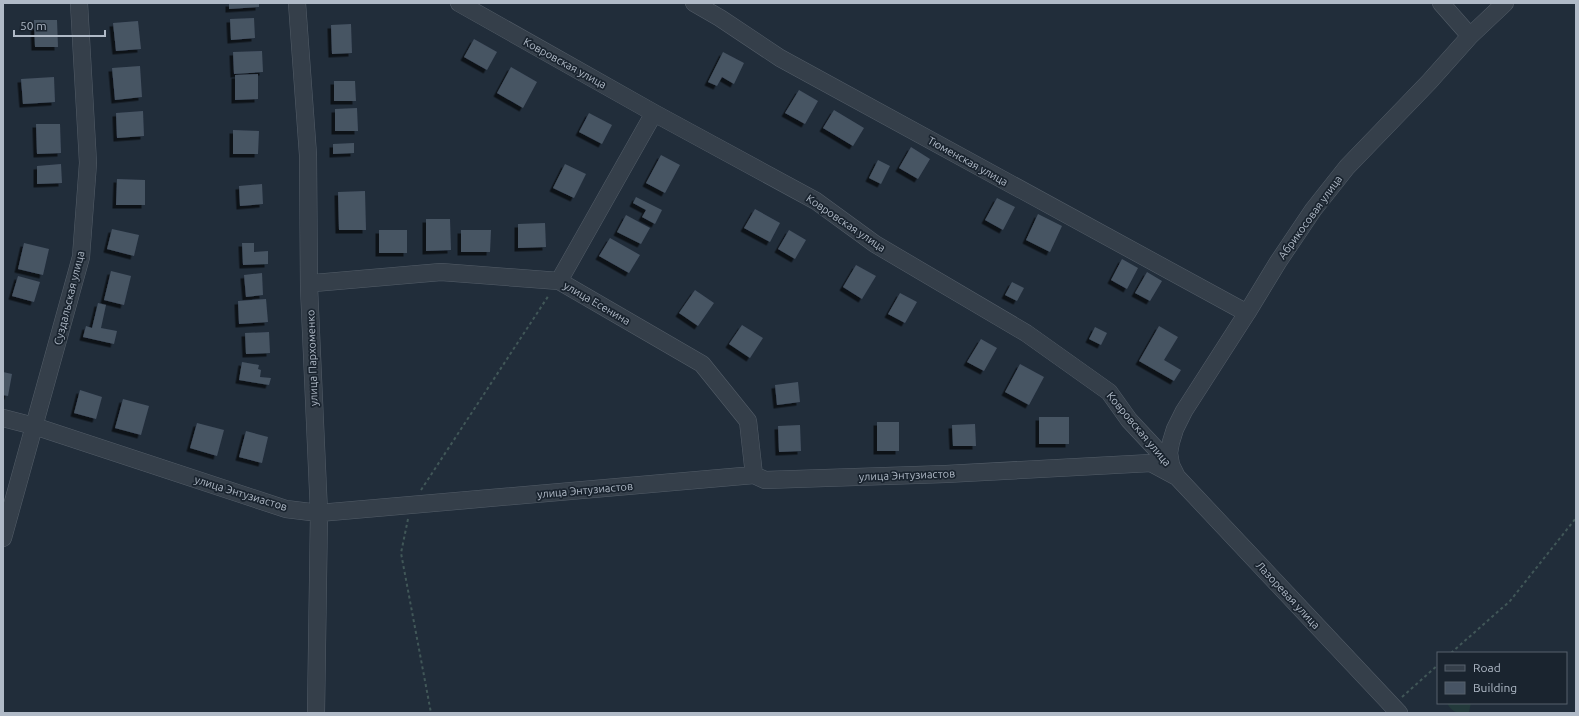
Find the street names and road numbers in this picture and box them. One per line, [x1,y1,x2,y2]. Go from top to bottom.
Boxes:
street label: Ковровская улица [521,35,609,91]
street label: Тюменская улица [926,134,1010,188]
street label: Абрикосовая улица [1276,173,1344,261]
street label: Ковровская улица [804,192,888,254]
street label: Суздальская улица [52,250,86,346]
street label: улица Есенина [562,279,632,327]
street label: улица Пархоменко [304,310,320,406]
street label: Ковровская улица [1105,390,1173,468]
street label: улица Энтузиастов [859,467,955,483]
street label: улица Энтузиастов [193,473,289,513]
street label: улица Энтузиастов [537,480,633,500]
street label: Лазоревая улица [1254,559,1322,631]

